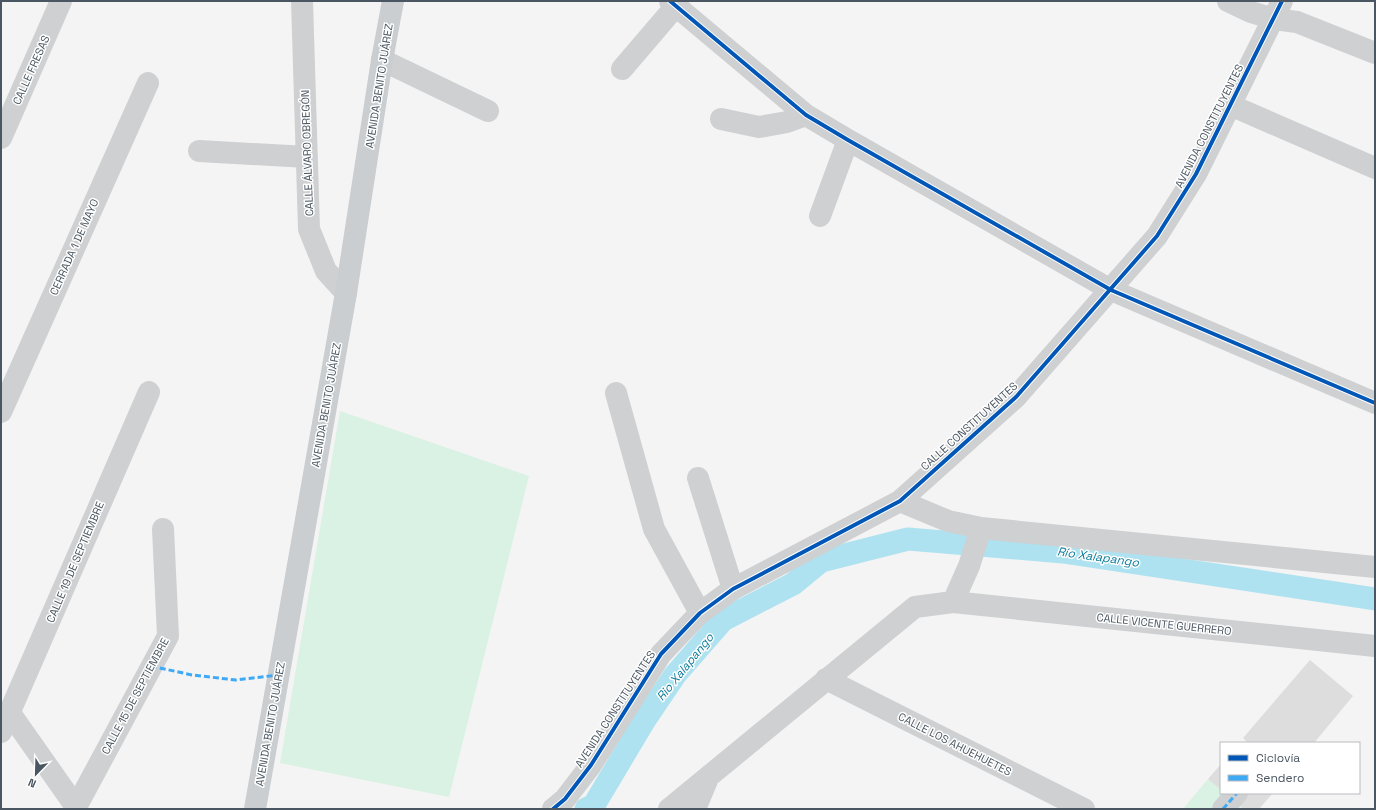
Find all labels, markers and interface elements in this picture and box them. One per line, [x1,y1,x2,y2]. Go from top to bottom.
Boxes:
street label: AVENIDA BENITO JUÁREZ [362,23,396,149]
street label: CALLE FRESAS [9,33,53,107]
street label: AVENIDA CONSTITUYENTES [1172,62,1246,190]
street label: CALLE ÁLVARO OBREGÓN [297,89,316,217]
street label: CERRADA 1 DE MAYO [46,197,102,297]
street label: AVENIDA BENITO JUÁREZ [308,342,344,468]
street label: CALLE CONSTITUYENTES [918,379,1021,473]
street label: CALLE 19 DE SEPTIEMBRE [43,499,107,625]
water label: Río Xalapango [1056,543,1141,571]
street label: CALLE VICENTE GUERRERO [1096,610,1232,638]
water label: Rio Xalapango [653,629,718,704]
street label: CALLE 15 DE SEPTIEMBRE [98,635,172,757]
street label: AVENIDA CONSTITUYENTES [572,648,658,770]
street label: AVENIDA BENITO JUÁREZ [252,661,288,787]
street label: CALLE LOS AHUEHUETES [896,709,1014,779]
legend [1220,742,1360,794]
text: Ciclovía [1256,750,1300,766]
north arrow [16,754,56,794]
text: Sendero [1256,770,1304,786]
text: N [26,775,38,791]

